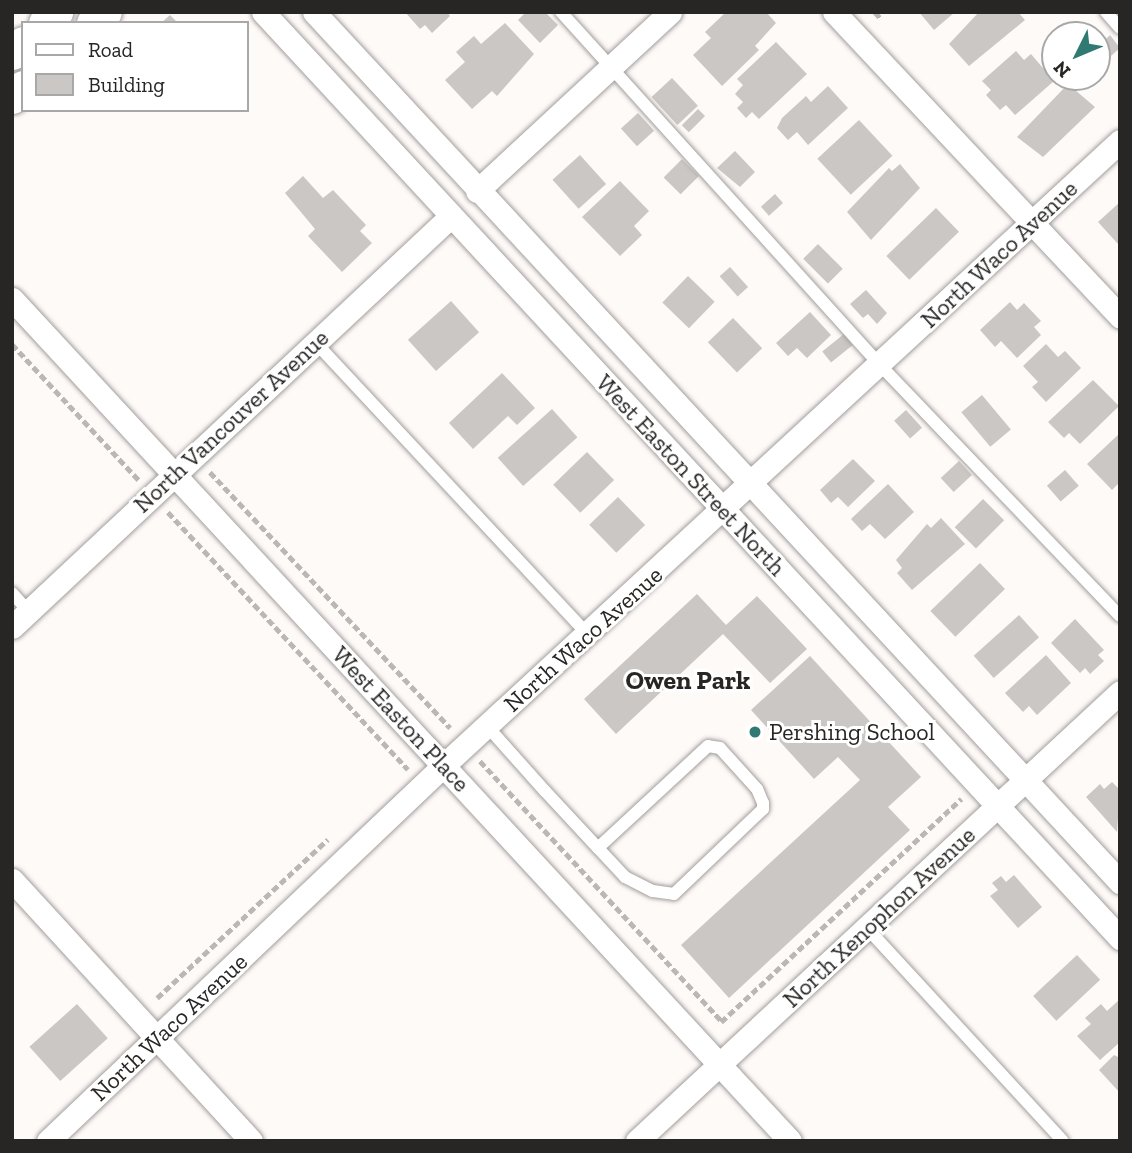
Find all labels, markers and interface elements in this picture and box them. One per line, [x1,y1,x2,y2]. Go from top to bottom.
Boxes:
legend [21,21,248,112]
north arrow [1041,21,1111,91]
text: Road [88,37,133,62]
text: N [1048,56,1075,82]
text: Building [88,72,165,97]
street label: North Waco Avenue [914,173,1084,335]
street label: North Vancouver Avenue [127,323,335,519]
street label: West Easton Street North [590,368,792,582]
street label: North Waco Avenue [497,560,669,718]
street label: West Easton Place [326,640,476,798]
district label: Owen Park [626,665,750,697]
place label: Pershing School [769,718,935,746]
marker: Pershing School [747,724,763,740]
street label: North Xenophon Avenue [776,820,982,1014]
street label: North Waco Avenue [84,946,254,1108]

